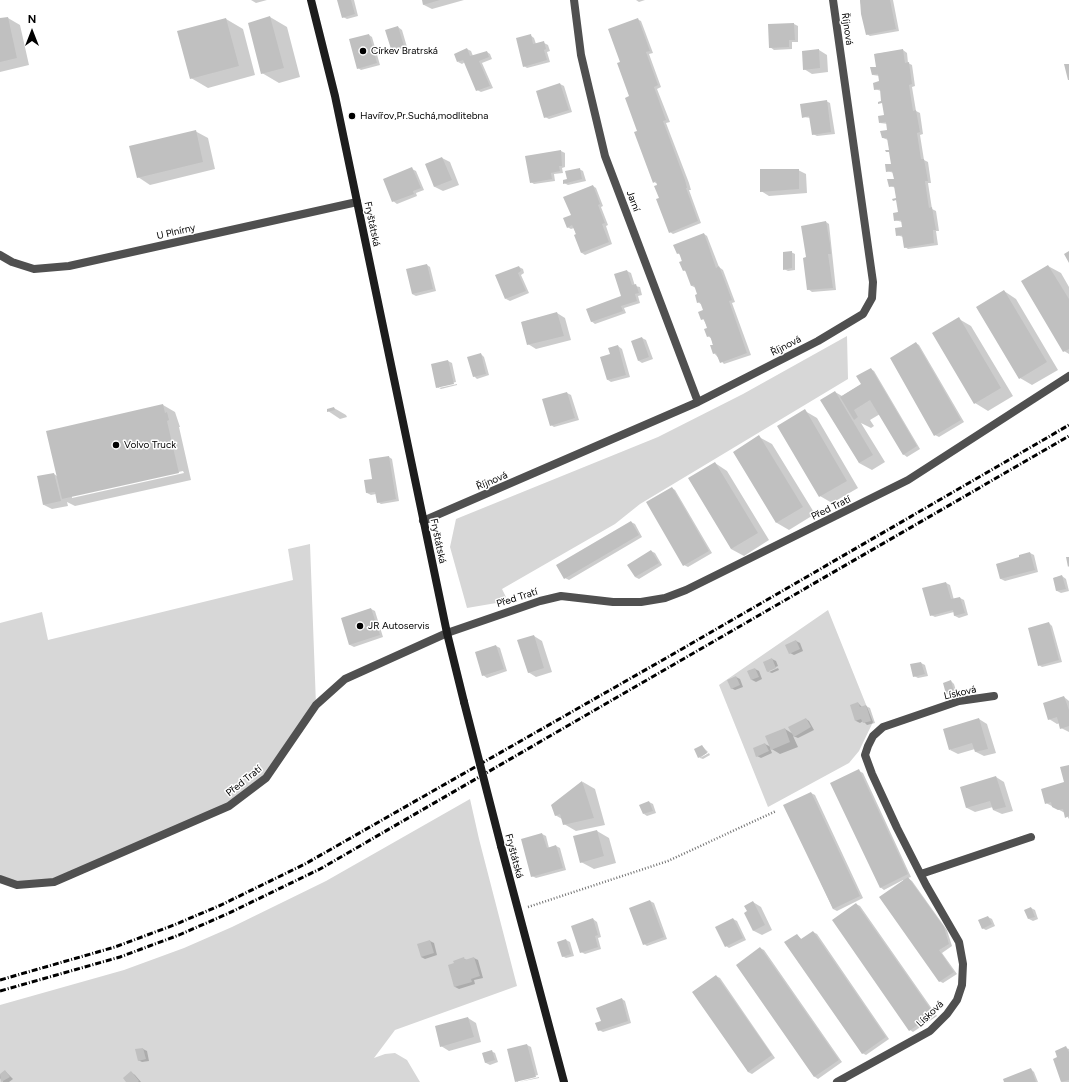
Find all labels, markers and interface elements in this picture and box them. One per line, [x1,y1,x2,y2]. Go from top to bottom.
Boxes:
north arrow [12,12,52,52]
street label: Říjnová [839,12,855,46]
text: N [28,13,36,26]
place label: Církev Bratrská [371,45,438,57]
marker: Církev Bratrská [358,46,368,56]
place label: Havířov,Pr.Suchá,modlitebna [360,110,488,122]
marker: Havířov,Pr.Suchá,modlitebna [347,111,357,121]
street label: Jarní [624,189,642,213]
street label: Fryštátská [361,200,383,248]
street label: U Plnírny [155,222,197,242]
street label: Říjnová [769,333,803,359]
place label: Volvo Truck [124,439,176,451]
marker: Volvo Truck [111,440,121,450]
street label: Říjnová [475,469,509,493]
street label: Před Tratí [809,493,853,523]
street label: Fryštátská [427,517,449,565]
street label: Před Tratí [495,586,539,610]
place label: JR Autoservis [368,620,429,632]
marker: JR Autoservis [355,621,365,631]
street label: Lísková [943,683,977,703]
street label: Před Tratí [224,763,264,799]
street label: Fryštátská [502,832,526,880]
street label: Lísková [914,998,946,1030]

